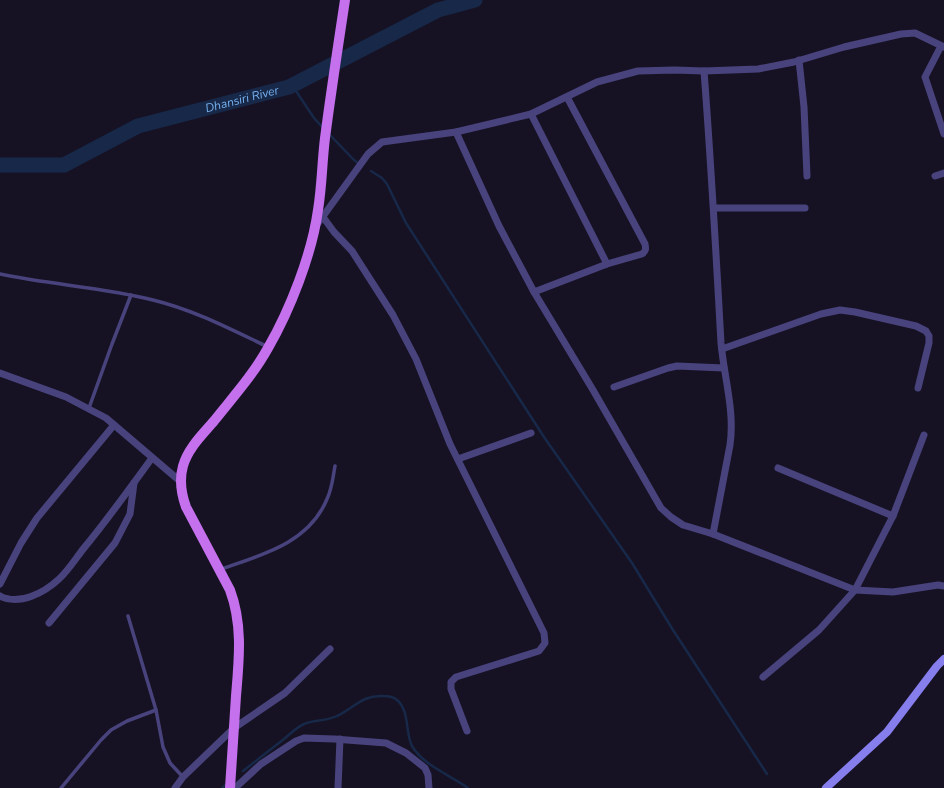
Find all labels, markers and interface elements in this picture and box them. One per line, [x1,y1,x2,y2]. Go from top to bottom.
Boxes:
water label: Dhansiri River [203,82,281,116]

